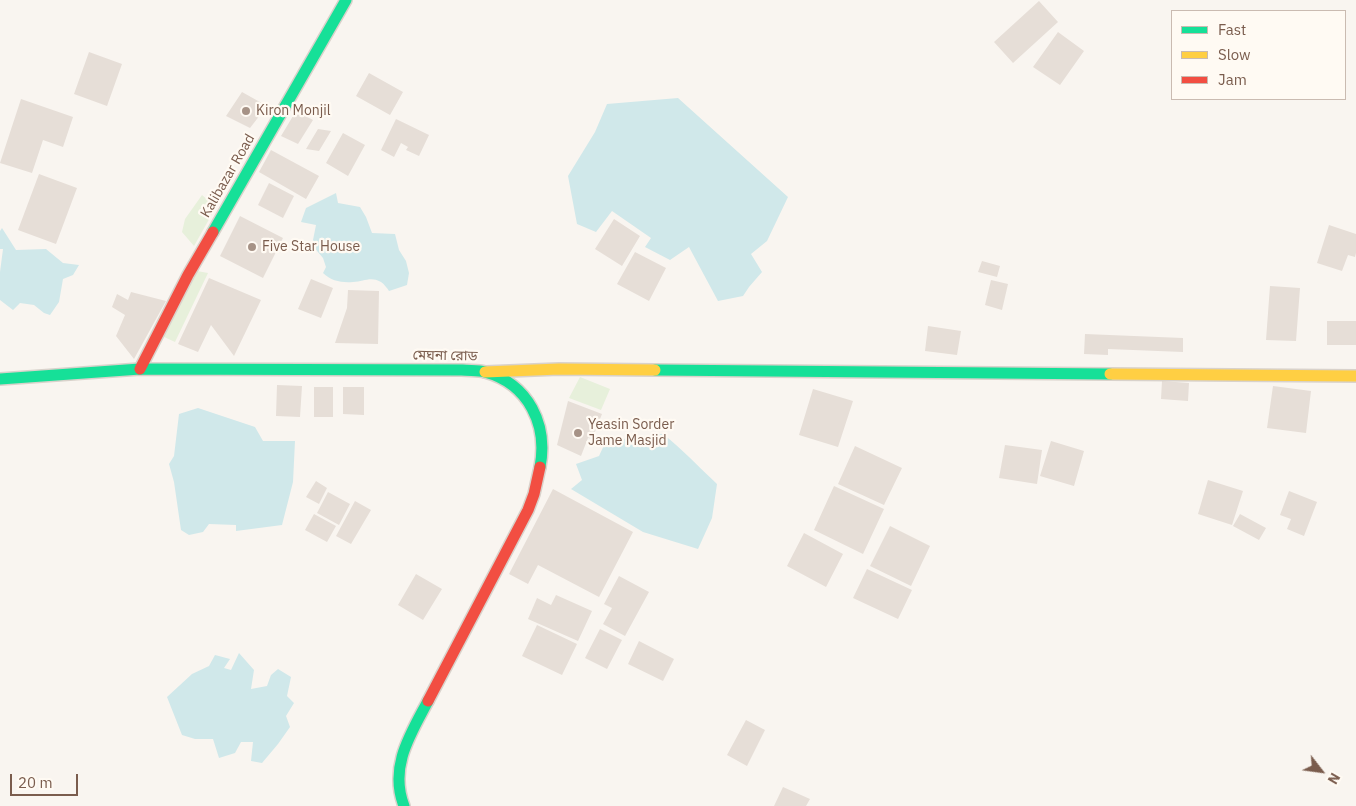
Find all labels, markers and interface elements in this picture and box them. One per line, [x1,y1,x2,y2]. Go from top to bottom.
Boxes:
legend [1171,10,1346,100]
text: Fast [1218,20,1246,39]
text: Slow [1218,45,1251,64]
text: Jam [1218,70,1247,89]
place label: Kiron Monjil [256,103,331,119]
marker: Kiron Monjil [240,105,252,117]
street label: Kalibazar Road [197,131,259,221]
place label: Five Star House [262,239,360,255]
marker: Five Star House [246,241,258,253]
street label: মেঘনা রোড [412,347,478,365]
place label: Yeasin Sorder Jame Masjid [588,417,674,450]
marker: Yeasin Sorder Jame Masjid [572,427,584,439]
north arrow [1296,746,1346,796]
scale bar [12,764,80,796]
text: N [1324,770,1344,787]
text: 20 m [18,773,53,792]

